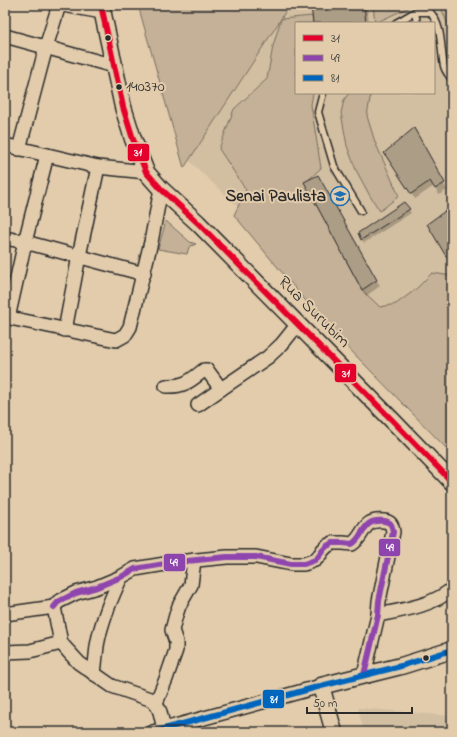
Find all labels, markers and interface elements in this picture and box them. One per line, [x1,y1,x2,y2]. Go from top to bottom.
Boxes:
legend [295,22,435,94]
text: 31 [331,30,340,48]
unlabelled marker [103,33,113,43]
text: 49 [331,50,340,68]
text: 81 [331,70,340,88]
place label: 140370 [126,75,165,99]
marker: 140370 [114,82,124,92]
line badge: 31 [127,143,150,162]
text: 31 [133,145,143,161]
place label: Senai Paulista [225,184,326,209]
school or university icon: Senai Paulista [329,185,351,207]
street label: Rua Surubim [272,270,356,354]
line badge: 31 [334,363,357,383]
text: 31 [341,366,351,382]
line badge: 49 [378,538,401,557]
text: 49 [385,540,395,556]
line badge: 49 [163,553,186,572]
text: 49 [169,555,179,571]
unlabelled marker [421,653,431,663]
line badge: 81 [262,689,285,709]
scale bar [307,689,412,715]
text: 81 [269,692,278,708]
text: 50 m [313,695,337,713]

